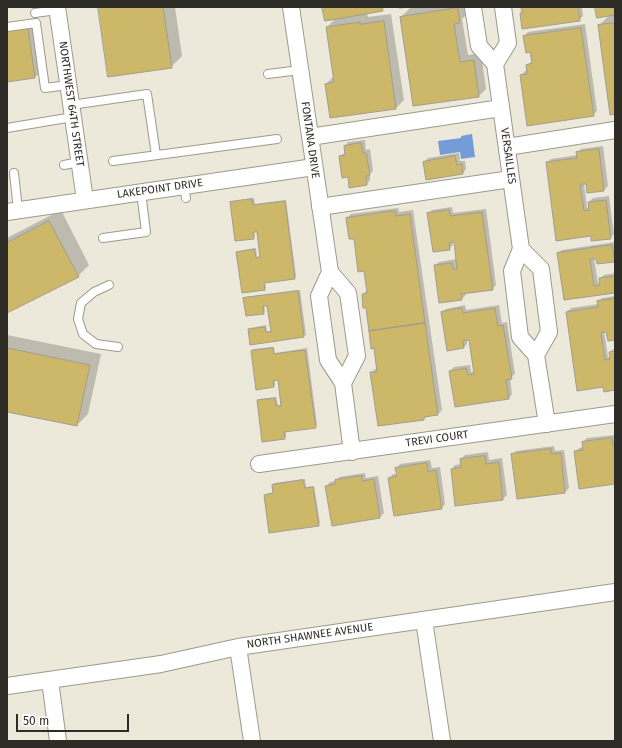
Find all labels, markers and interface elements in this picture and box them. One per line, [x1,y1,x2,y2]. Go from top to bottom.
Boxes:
street label: NORTHWEST 64TH STREET [56,40,86,168]
street label: FONTANA DRIVE [298,101,322,179]
street label: VERSAILLES [498,127,518,185]
street label: LAKEPOINT DRIVE [116,176,204,202]
street label: TREVI COURT [405,428,469,450]
street label: NORTH SHAWNEE AVENUE [246,621,374,651]
scale bar [18,706,131,732]
text: 50 m [23,714,49,728]

